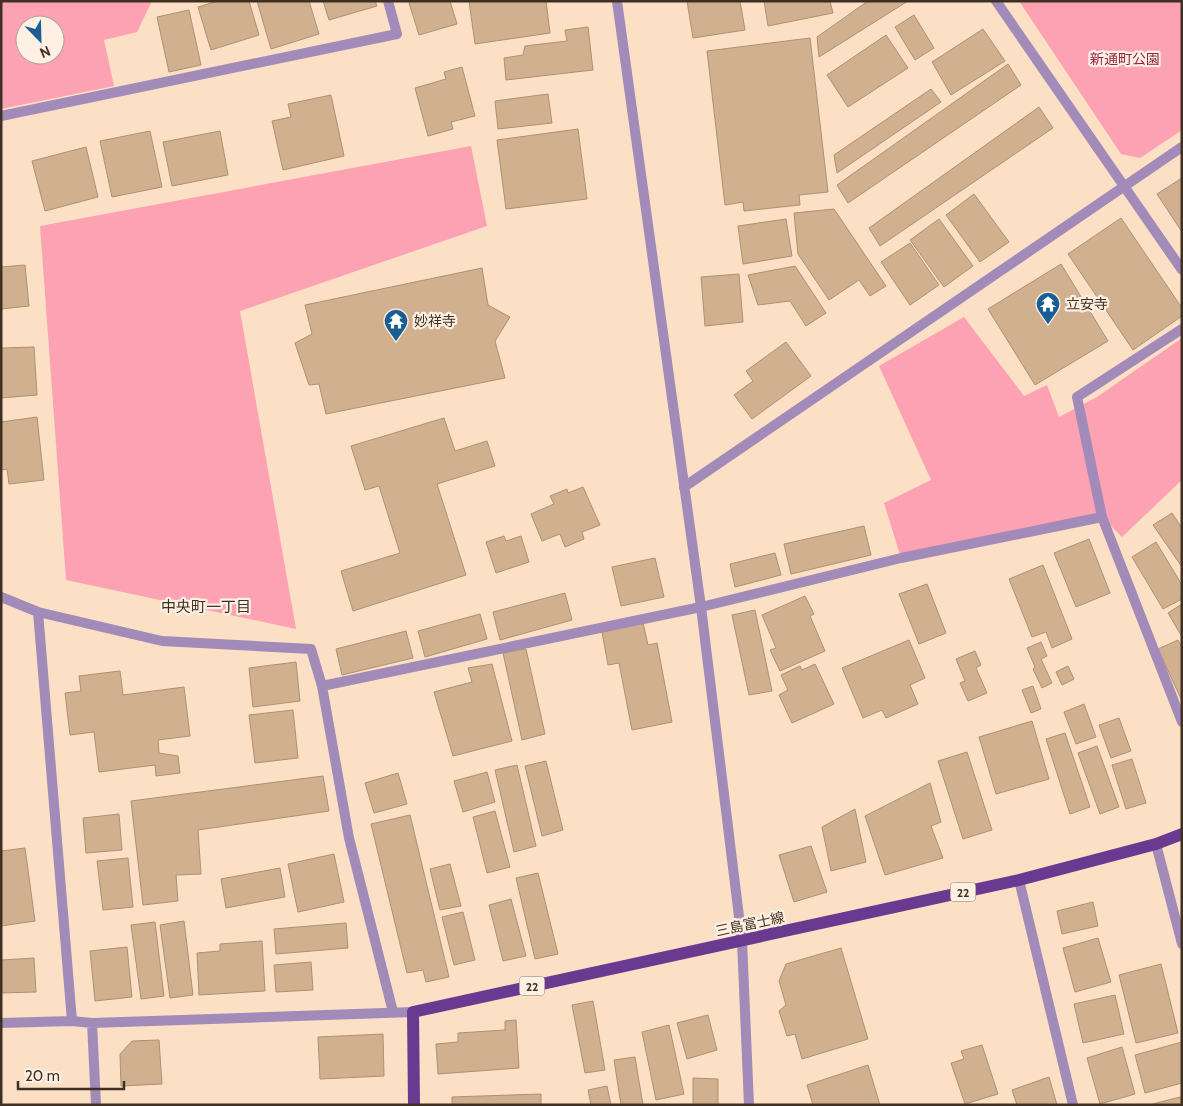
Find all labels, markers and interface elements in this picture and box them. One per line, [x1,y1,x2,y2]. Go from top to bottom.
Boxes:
north arrow [15,15,65,65]
text: N [37,42,53,62]
park label: 新通町公園 [1090,50,1160,68]
temple icon: 立安寺 [1035,291,1061,325]
place label: 立安寺 [1066,295,1108,313]
temple icon: 妙祥寺 [383,308,409,342]
place label: 妙祥寺 [414,312,456,330]
district label: 中央町一丁目 [161,598,251,616]
road number: 22 [950,882,976,902]
street label: 三島富士線 [714,908,786,940]
road number: 22 [520,976,544,996]
scale bar [18,1058,124,1090]
text: 20 m [25,1067,60,1085]

